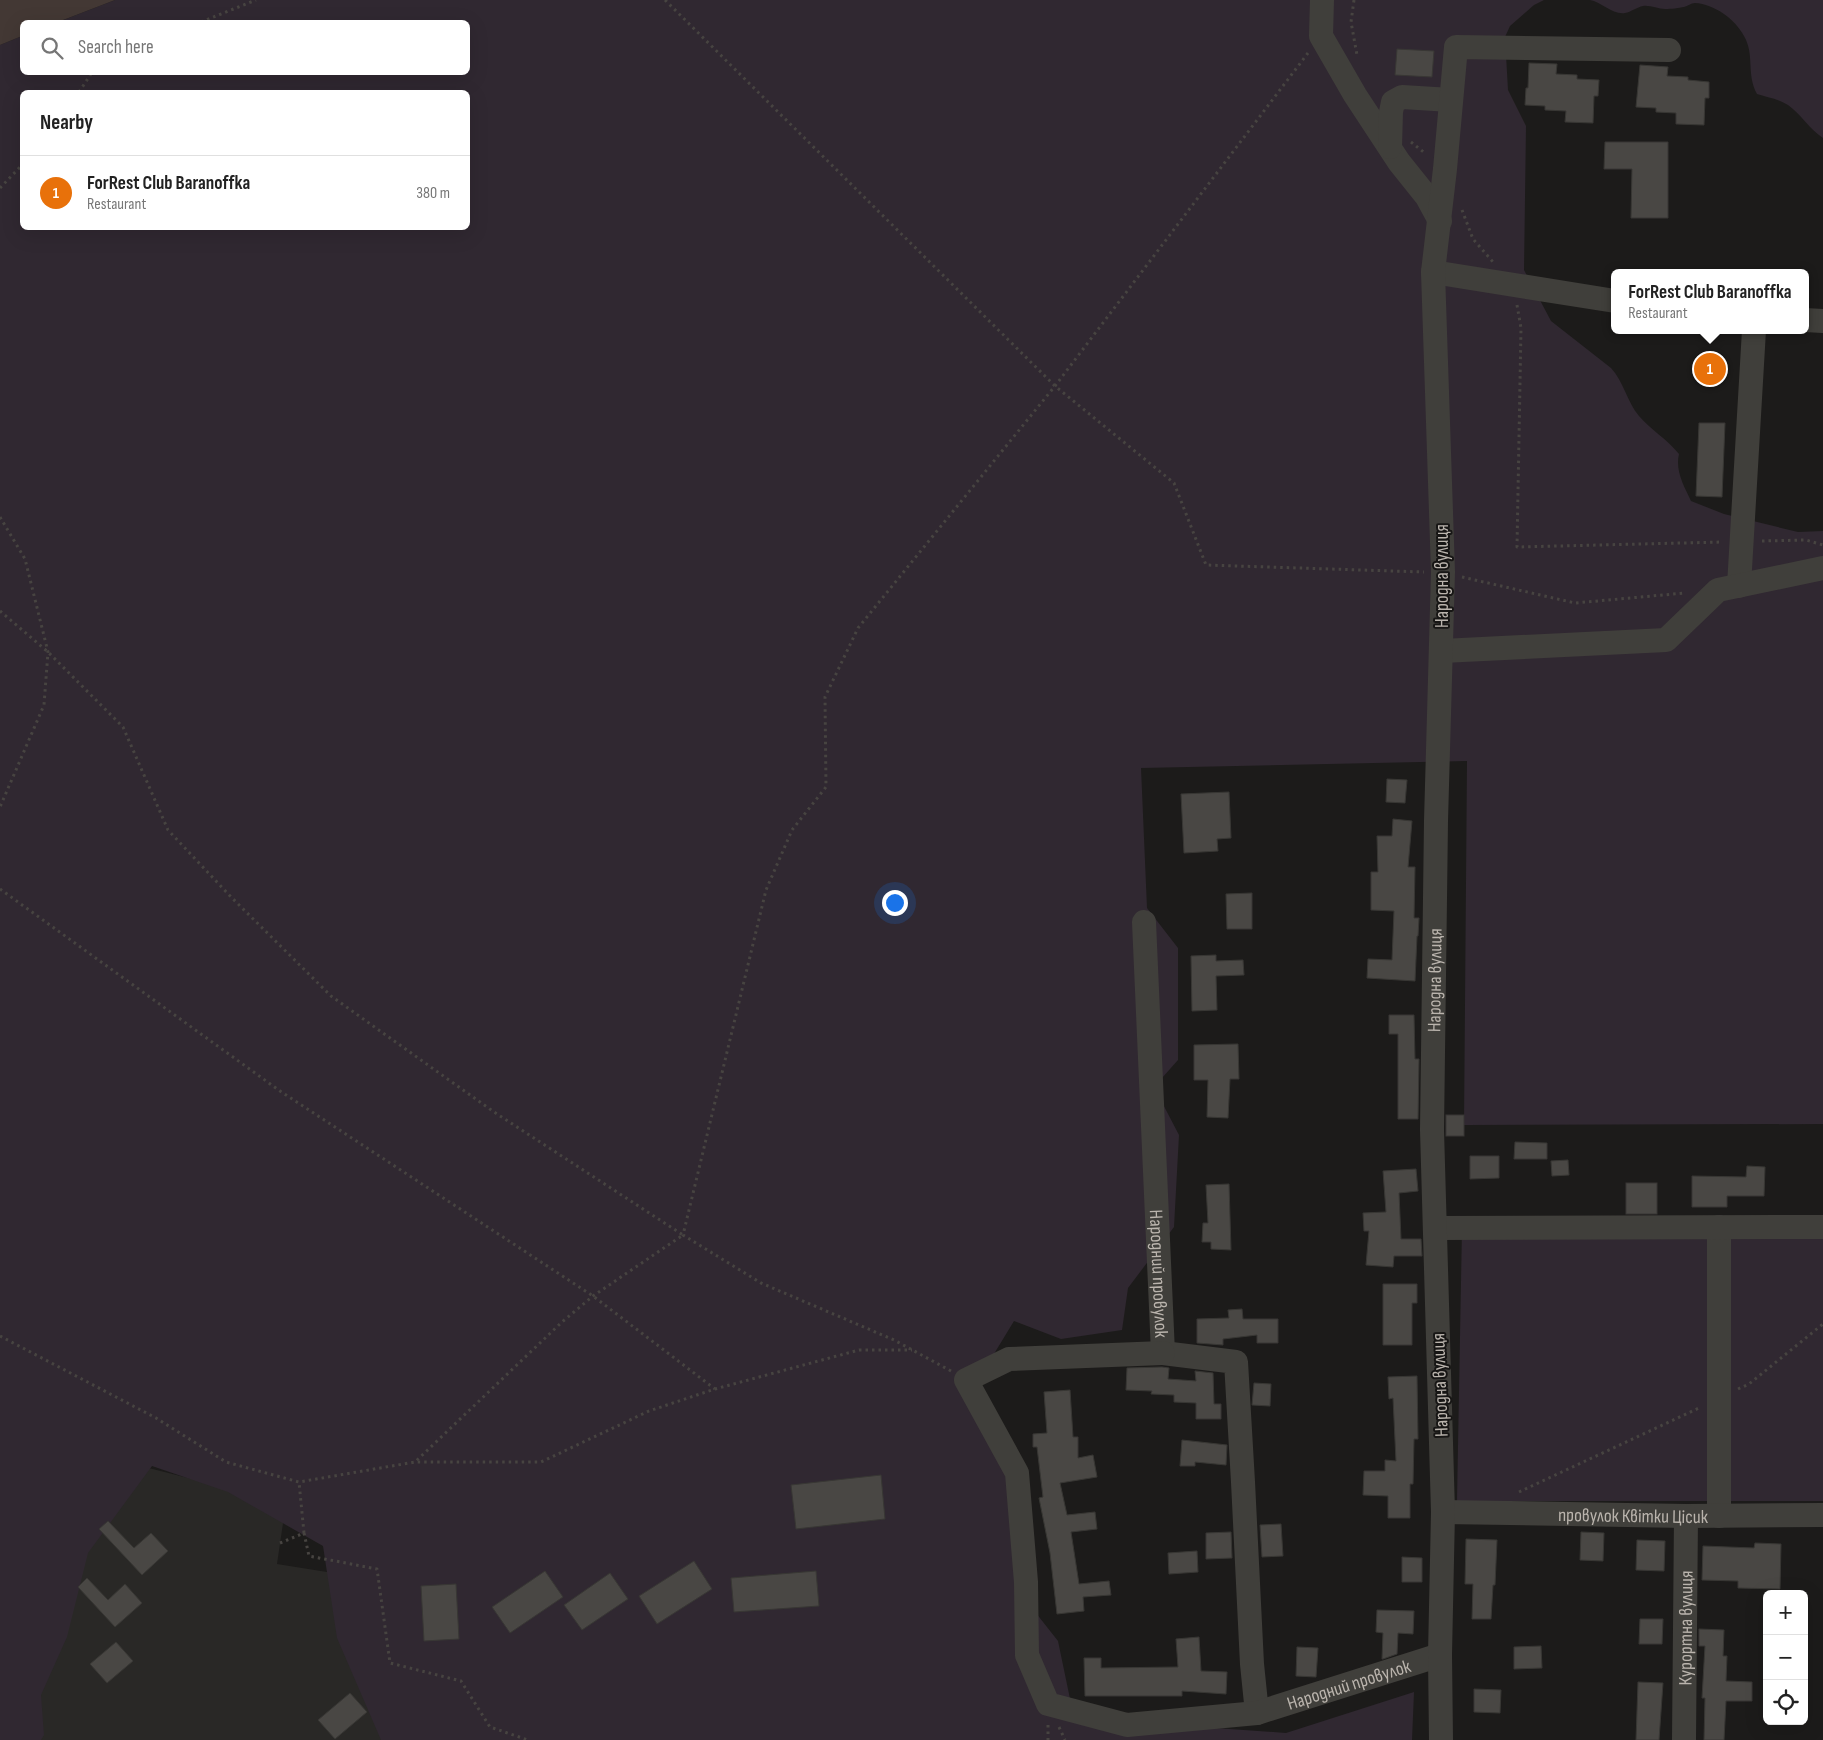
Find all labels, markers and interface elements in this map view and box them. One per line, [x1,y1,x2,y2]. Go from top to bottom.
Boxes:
search box [20,20,470,75]
icon: search [38,34,66,62]
text: Search here [78,36,154,59]
text: Nearby [40,110,93,135]
text: ForRest Club Baranoffka [87,172,250,195]
text: 1 [53,184,59,203]
text: 380 m [416,184,450,203]
text: Restaurant [87,195,146,214]
popup [1611,269,1809,334]
text: ForRest Club Baranoffka [1628,281,1792,304]
text: Restaurant [1628,304,1688,323]
pin: 1 [1694,350,1726,388]
street label: Народна вулиця [1431,524,1454,628]
your location [882,890,908,916]
street label: Народна вулиця [1423,928,1448,1032]
street label: Народний провулок [1144,1209,1172,1339]
street label: Народна вулиця [1427,1333,1454,1437]
street label: провулок Квітки Цісик [1558,1504,1709,1529]
street label: Курортна вулиця [1674,1570,1699,1686]
map controls [1763,1590,1808,1725]
button: + [1763,1590,1808,1635]
button: − [1763,1635,1808,1680]
street label: Народний провулок [1284,1655,1414,1716]
button: locate [1763,1680,1808,1725]

